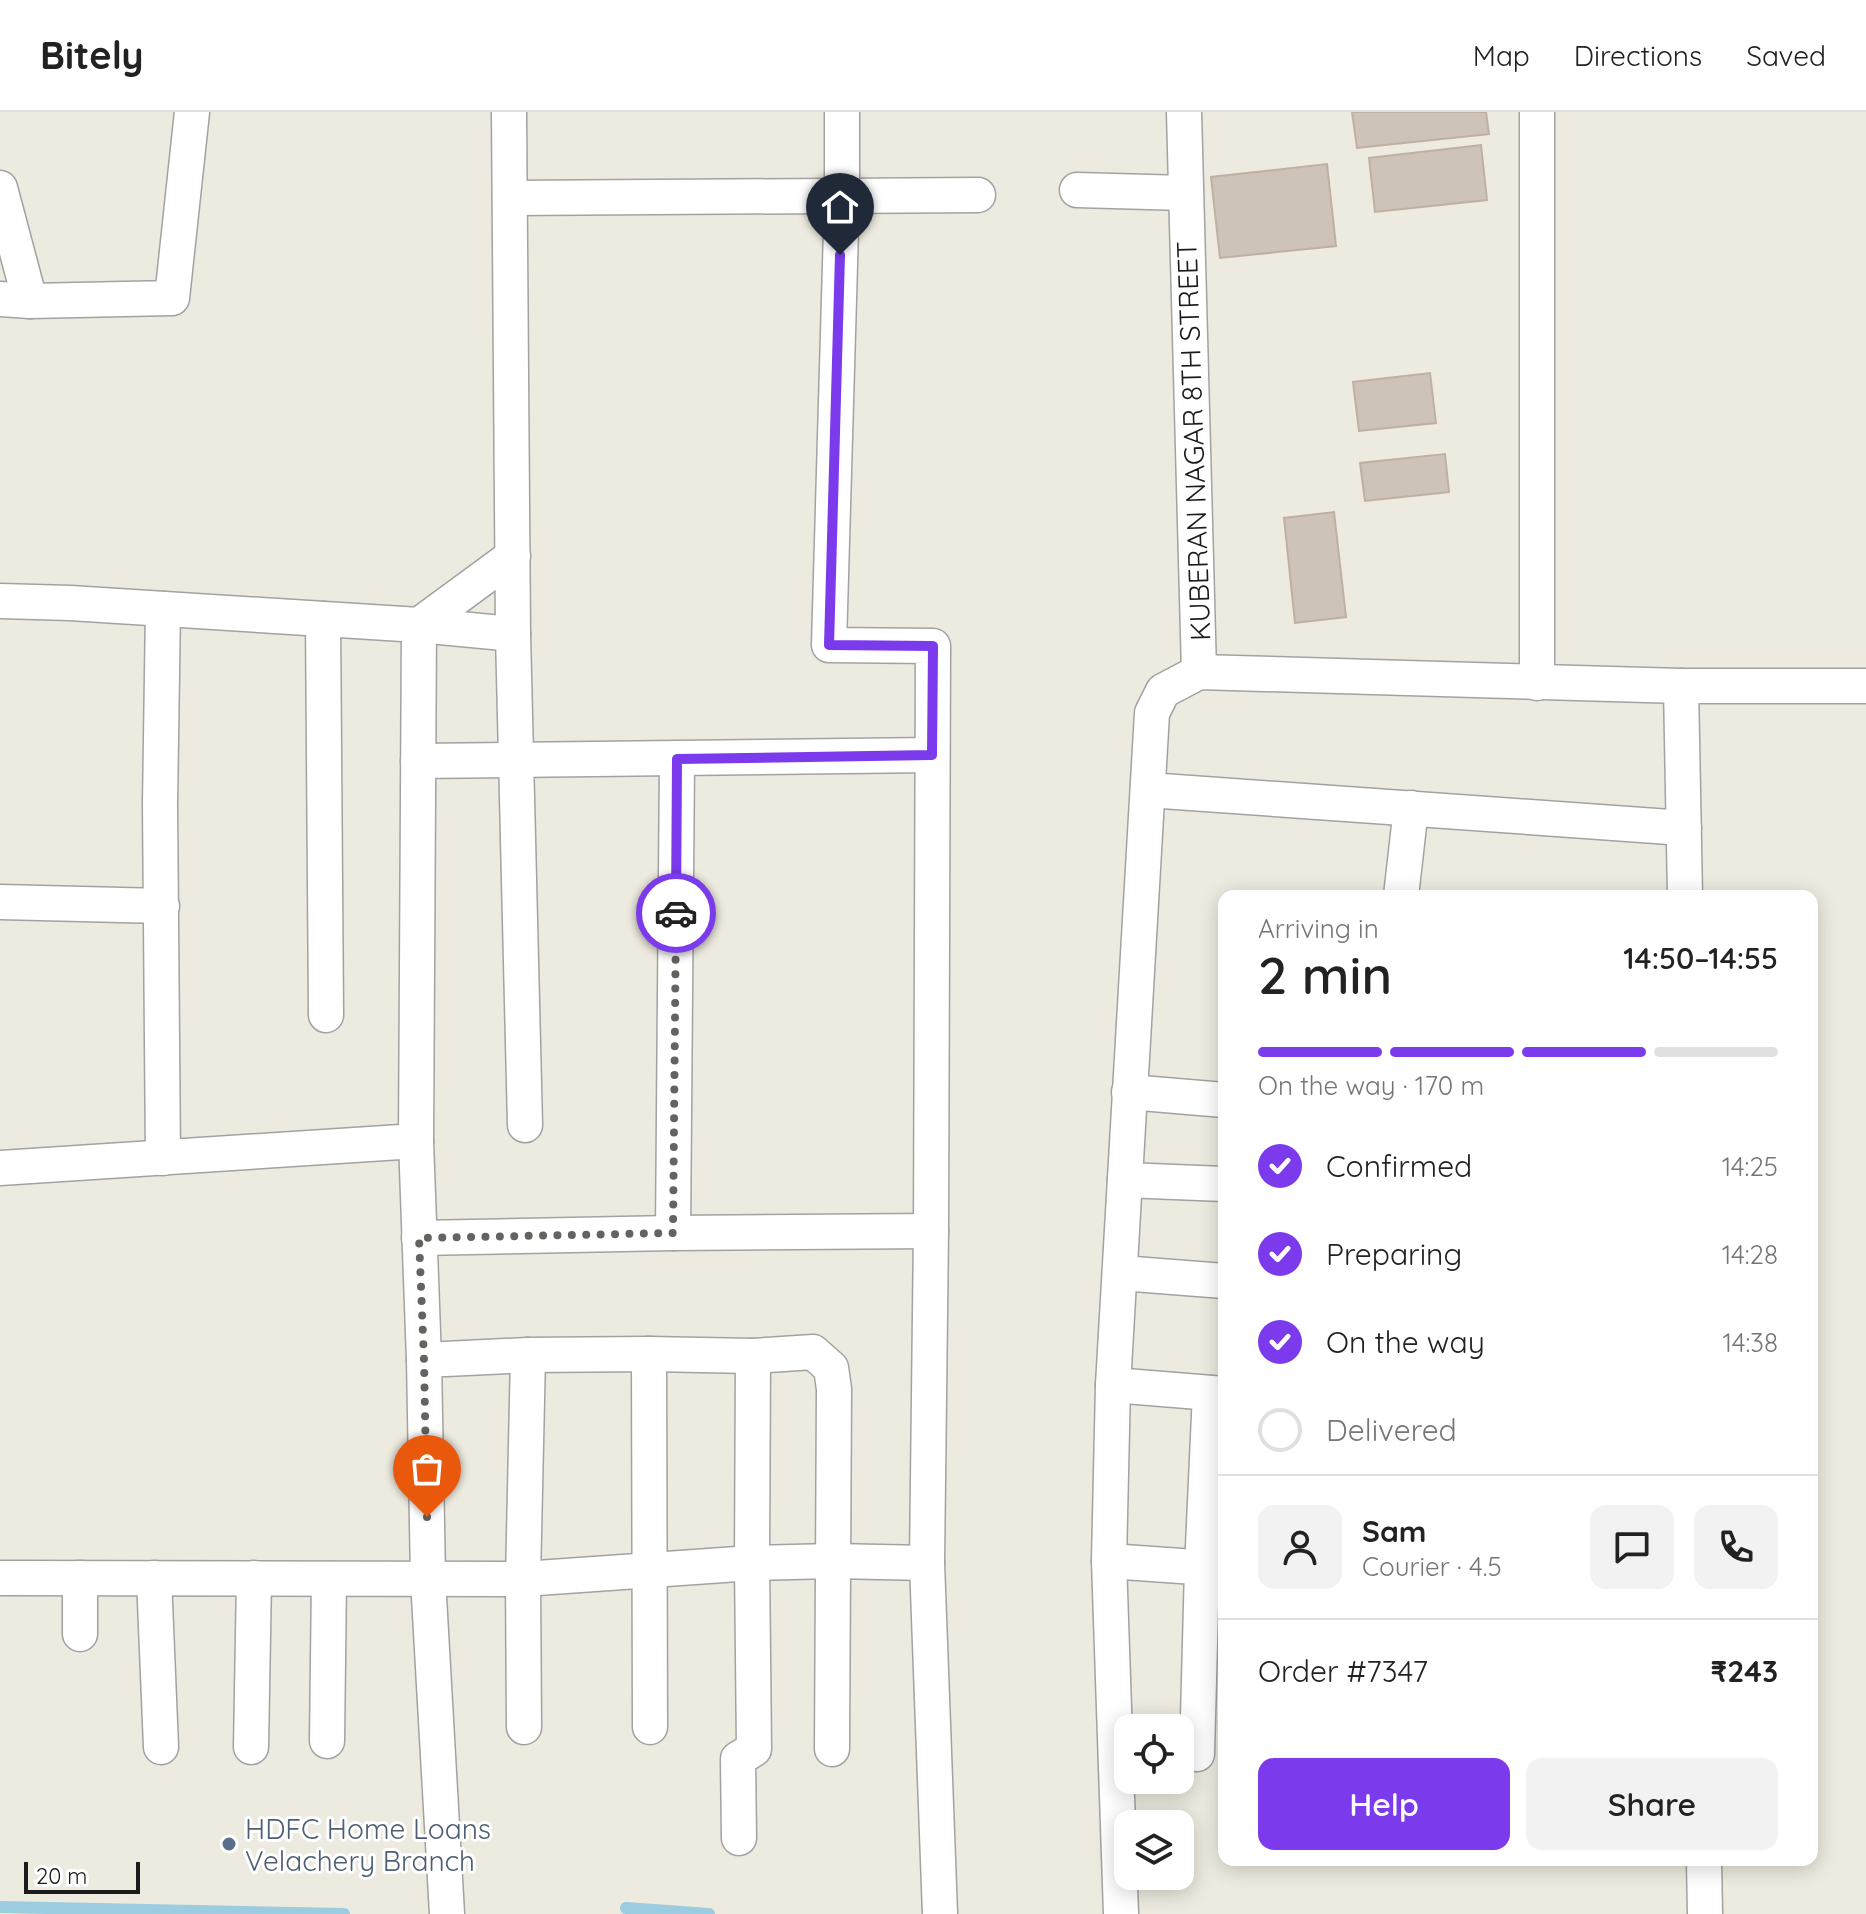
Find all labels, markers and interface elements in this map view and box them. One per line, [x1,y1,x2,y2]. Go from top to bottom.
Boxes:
text: Bitely [40,31,144,79]
text: Map [1473,38,1530,73]
text: Directions [1574,38,1702,73]
text: Saved [1746,38,1826,73]
pin [806,173,874,255]
icon: home [818,185,862,229]
street label: KUBERAN NAGAR 8TH STREET [1169,241,1217,641]
courier [636,873,716,953]
icon: car [654,891,698,935]
text: Arriving in [1258,912,1379,945]
text: 14:50–14:55 [1623,939,1778,977]
text: 2 min [1258,942,1392,1007]
text: On the way · 170 m [1258,1069,1484,1102]
icon: check [1258,1144,1302,1188]
text: Confirmed [1326,1147,1472,1185]
text: 14:25 [1722,1150,1778,1183]
icon: check [1258,1232,1302,1276]
text: Preparing [1326,1235,1462,1273]
text: 14:28 [1722,1238,1778,1271]
icon: check [1258,1320,1302,1364]
text: On the way [1326,1323,1485,1361]
text: 14:38 [1723,1326,1778,1359]
text: Delivered [1326,1411,1457,1449]
pin [393,1435,461,1517]
icon: bag [405,1447,449,1491]
button: person [1258,1505,1342,1589]
button: chat [1590,1505,1674,1589]
button: phone [1694,1505,1778,1589]
text: Sam [1362,1512,1426,1550]
text: Courier · 4.5 [1362,1550,1502,1583]
text: Order #7347 [1258,1652,1428,1690]
text: ₹243 [1711,1652,1778,1690]
map controls [1114,1714,1194,1890]
button: locate [1114,1714,1194,1794]
button: Help [1258,1758,1510,1850]
button: Share [1526,1758,1778,1850]
button: layers [1114,1810,1194,1890]
place label: HDFC Home Loans Velachery Branch [245,1811,491,1878]
marker: HDFC Home Loans Velachery Branch [220,1835,238,1853]
scale bar [24,1858,140,1894]
text: 20 m [36,1862,87,1890]

